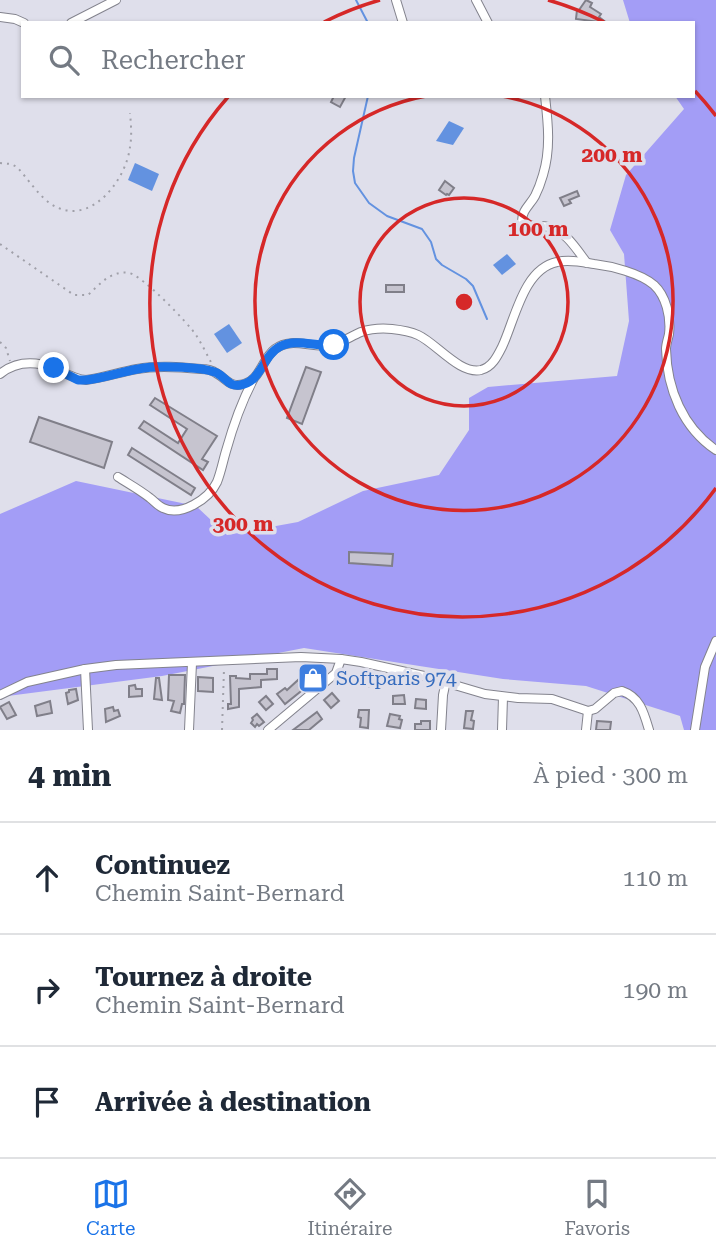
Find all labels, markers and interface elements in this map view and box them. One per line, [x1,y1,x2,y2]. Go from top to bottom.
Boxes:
search box [21,21,695,98]
icon: search [45,41,83,79]
text: Rechercher [101,45,245,75]
text: 200 m [582,143,642,167]
text: 100 m [508,217,568,241]
centre of rings [452,290,476,314]
route start [318,329,349,360]
route end [38,352,69,383]
text: 300 m [213,512,273,536]
shop icon: Softparis 974 [296,661,330,695]
place label: Softparis 974 [336,667,457,690]
text: 4 min [28,758,111,793]
text: À pied · 300 m [533,762,688,789]
text: Continuez [95,850,230,880]
icon: ahead [28,859,66,897]
text: 110 m [623,865,688,892]
text: Chemin Saint-Bernard [95,880,345,907]
text: Tournez à droite [95,962,312,992]
icon: right [28,971,66,1009]
text: 190 m [623,977,688,1004]
text: Chemin Saint-Bernard [95,992,345,1019]
icon: arrive [28,1083,66,1121]
text: Arrivée à destination [95,1087,371,1117]
tab: Carte [86,1175,135,1240]
tab: Itinéraire [307,1175,392,1240]
tab: Favoris [564,1175,630,1240]

